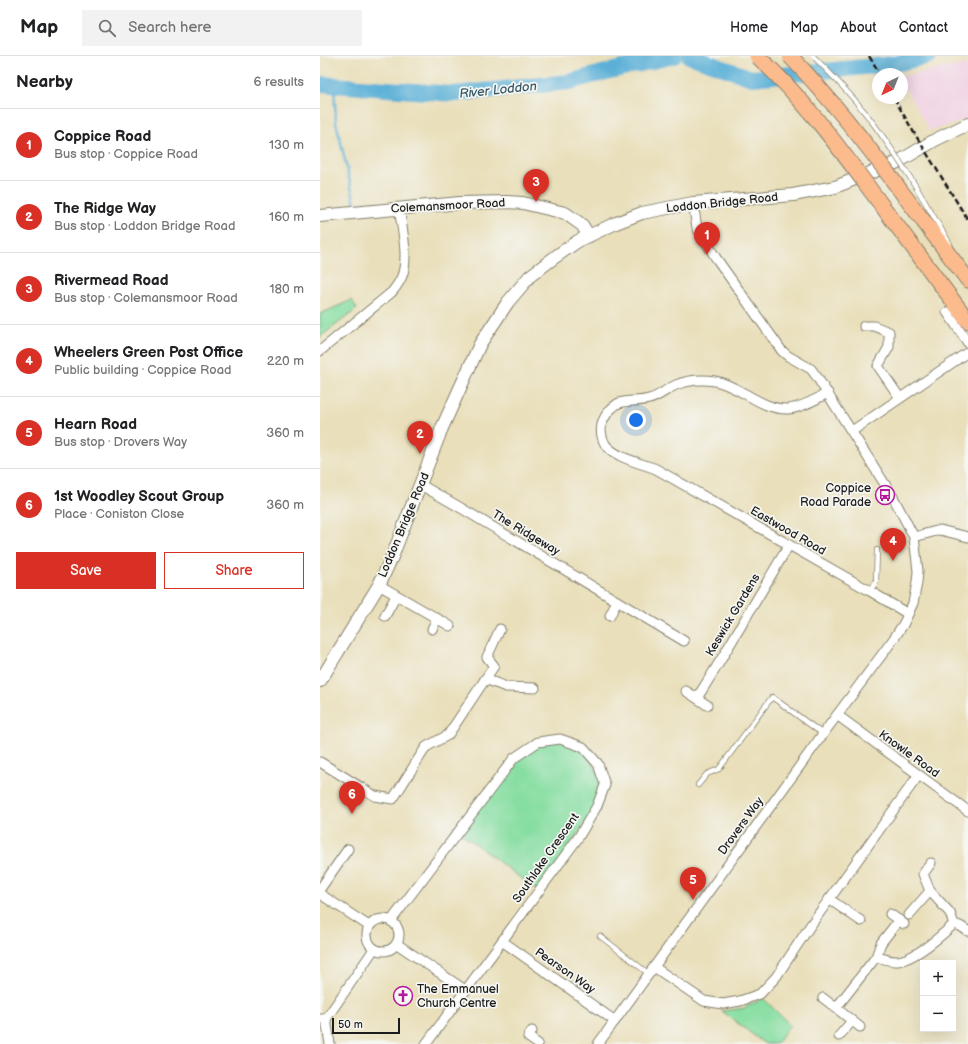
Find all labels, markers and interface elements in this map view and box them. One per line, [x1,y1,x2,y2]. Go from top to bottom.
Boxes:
search box [82,10,362,46]
text: Map [20,16,58,39]
icon: search [96,17,118,39]
text: Search here [128,18,211,37]
text: Home [730,19,768,36]
text: Map [790,19,818,36]
text: About [840,19,877,36]
text: Contact [899,19,948,36]
north arrow [872,68,908,104]
text: Nearby [16,72,73,92]
text: 6 results [254,74,304,90]
water label: River Loddon [458,78,538,102]
text: Coppice Road [54,127,151,146]
text: 1 [26,137,32,153]
text: 130 m [269,137,304,153]
text: Bus stop · Coppice Road [54,146,198,162]
pin: 3 [523,169,549,202]
street label: Loddon Bridge Road [665,190,779,216]
street label: Colemansmoor Road [390,196,506,216]
text: The Ridge Way [54,199,156,218]
text: 2 [25,209,33,225]
text: 160 m [269,209,304,225]
text: Bus stop · Loddon Bridge Road [54,218,235,234]
pin: 1 [694,222,720,255]
text: Rivermead Road [54,271,168,290]
text: 3 [25,281,33,297]
text: 180 m [269,281,304,297]
text: Bus stop · Colemansmoor Road [54,290,238,306]
text: Wheelers Green Post Office [54,343,243,362]
text: 4 [25,353,33,369]
text: 220 m [267,353,304,369]
text: Public building · Coppice Road [54,362,232,378]
your location [626,410,646,430]
text: Hearn Road [54,415,137,434]
pin: 2 [407,421,433,454]
text: 5 [25,425,33,441]
text: 360 m [266,425,304,441]
text: Bus stop · Drovers Way [54,434,187,450]
street label: Loddon Bridge Road [375,470,433,580]
place label: Coppice Road Parade [800,481,871,510]
bus stop icon: Coppice Road Parade [874,484,896,506]
text: 1st Woodley Scout Group [54,487,224,506]
text: 6 [25,497,33,513]
text: 360 m [266,497,304,513]
street label: Eastwood Road [747,503,829,559]
text: Place · Coniston Close [54,506,184,522]
street label: The Ridgeway [489,507,563,559]
pin: 4 [880,528,906,561]
button: Save [16,552,156,589]
button: Share [164,552,304,589]
street label: Keswick Gardens [702,571,764,659]
street label: Knowle Road [876,727,942,781]
pin: 6 [339,781,365,814]
street label: Drovers Way [715,794,767,858]
street label: Southlake Crescent [509,810,583,906]
pin: 5 [680,867,706,900]
street label: Pearson Way [532,945,598,998]
map controls [920,960,956,1032]
button: + [920,960,956,996]
place label: The Emmanuel Church Centre [417,982,499,1011]
church icon: The Emmanuel Church Centre [392,985,414,1007]
button: − [920,996,956,1032]
scale bar [332,1016,400,1035]
text: 50 m [338,1018,363,1031]

